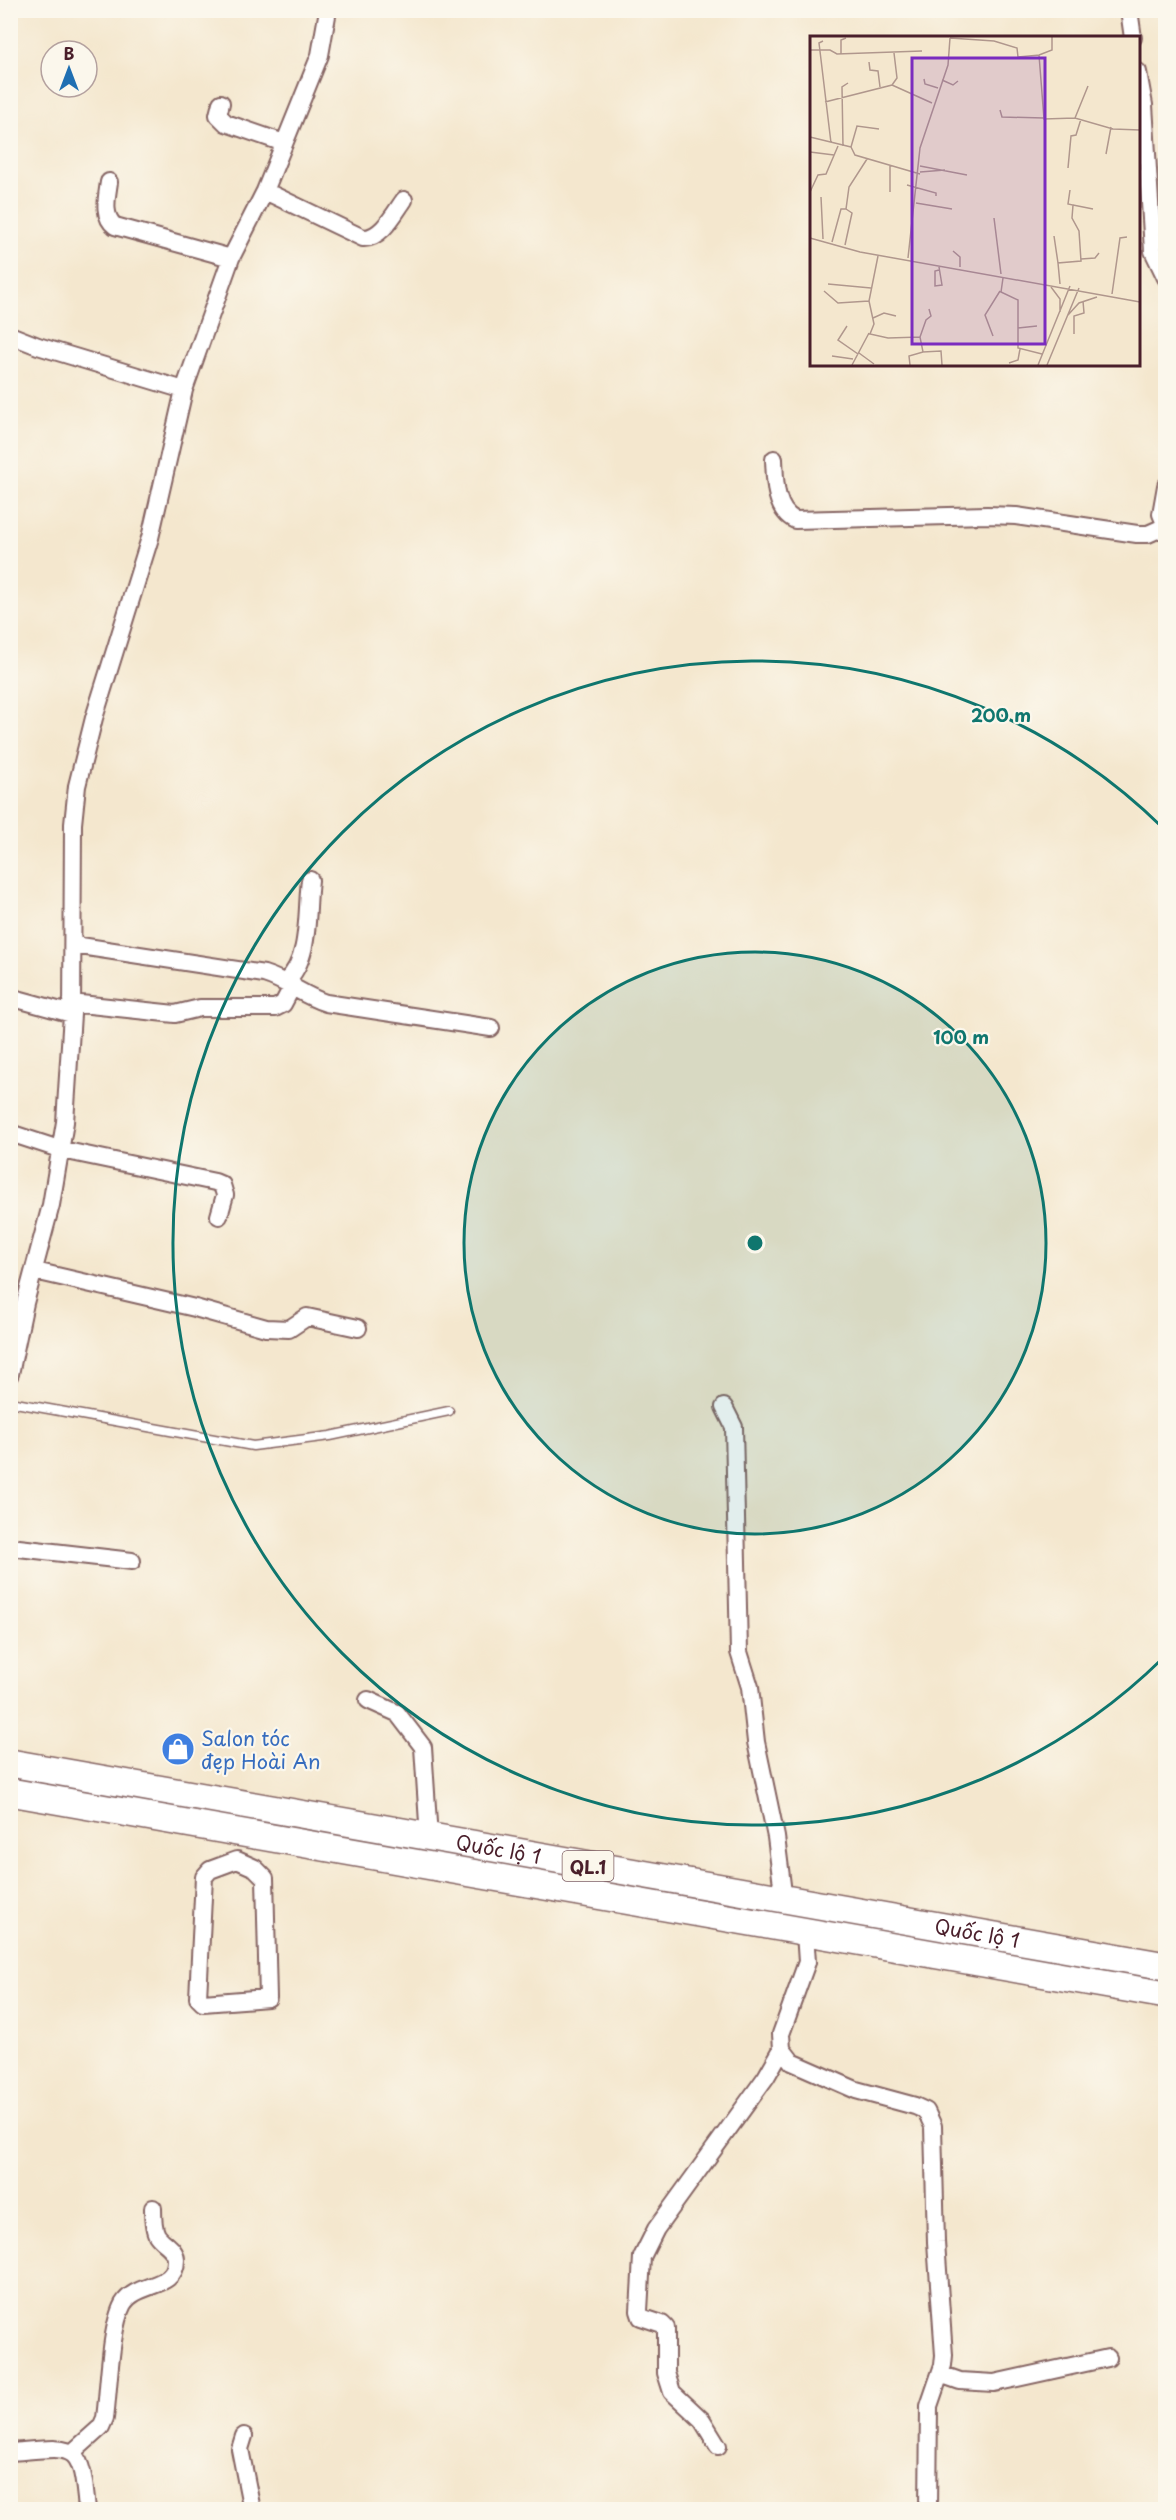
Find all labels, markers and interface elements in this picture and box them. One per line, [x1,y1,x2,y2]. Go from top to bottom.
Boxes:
inset map [810,36,1140,366]
north arrow [39,39,99,99]
text: B [64,41,75,65]
text: 200 m [971,701,1031,728]
text: 100 m [933,1023,989,1050]
centre of rings [745,1233,765,1253]
place label: Salon tóc đẹp Hoài An [201,1723,321,1776]
shop icon: Salon tóc đẹp Hoài An [160,1731,196,1767]
street label: Quốc lộ 1 [454,1827,544,1871]
road number: QL.1 [562,1851,614,1881]
street label: Quốc lộ 1 [932,1911,1022,1955]

